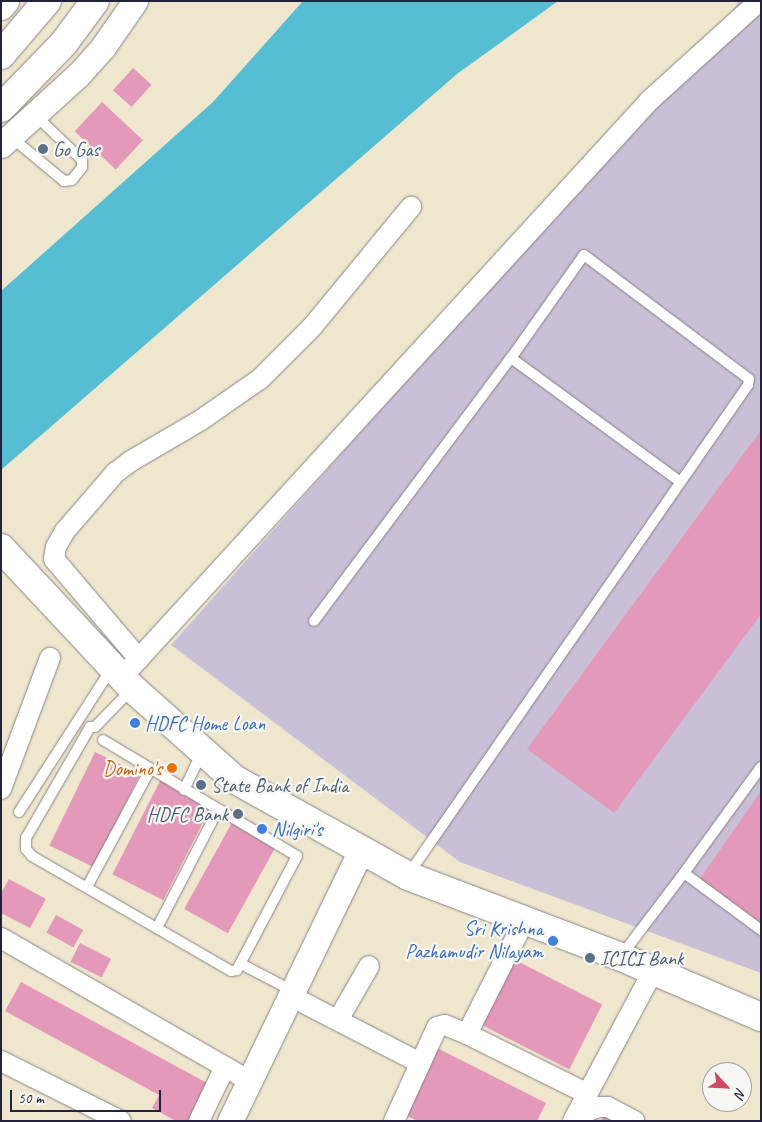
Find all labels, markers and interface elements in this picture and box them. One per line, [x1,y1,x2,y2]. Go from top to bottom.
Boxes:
place label: Go Gas [53,137,100,161]
marker: Go Gas [37,143,49,155]
place label: HDFC Home Loan [145,711,264,735]
marker: HDFC Home Loan [129,717,141,729]
place label: Domino's [103,756,162,780]
marker: Domino's [166,762,178,774]
place label: State Bank of India [211,773,349,797]
marker: State Bank of India [195,779,207,791]
place label: HDFC Bank [147,802,228,826]
marker: HDFC Bank [232,808,244,820]
place label: Nilgiri's [272,817,322,841]
marker: Nilgiri's [256,823,268,835]
place label: Sri Krishna Pazhamudir Nilayam [406,917,543,964]
marker: Sri Krishna Pazhamudir Nilayam [547,935,559,947]
place label: ICICI Bank [600,946,683,970]
marker: ICICI Bank [584,952,596,964]
north arrow [702,1062,752,1112]
scale bar [12,1080,164,1112]
text: N [731,1086,750,1101]
text: 50 m [18,1089,44,1108]

